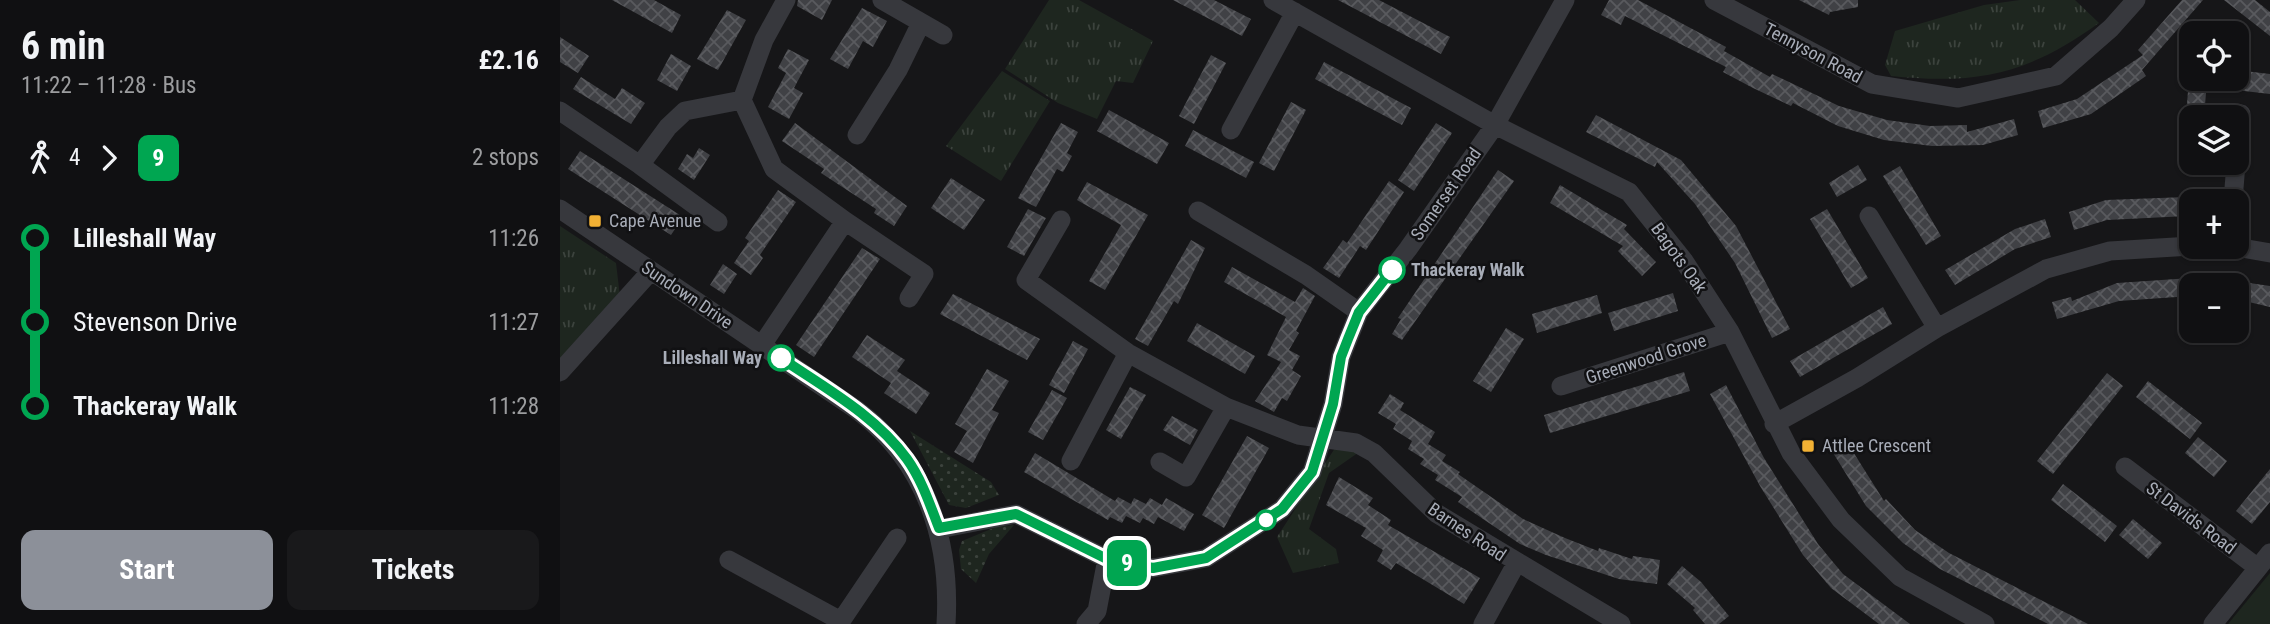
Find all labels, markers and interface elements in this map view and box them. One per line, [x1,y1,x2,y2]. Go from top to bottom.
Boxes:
street label: Tennyson Road [1761,18,1866,87]
map controls [2179,21,2249,343]
button: locate [2179,21,2249,91]
text: 6 min [21,24,105,68]
text: £2.16 [478,45,539,75]
text: 11:22 – 11:28 · Bus [21,72,197,99]
button: layers [2179,105,2249,175]
icon: walk [21,139,59,177]
icon: forward [90,139,128,177]
street label: Somerset Road [1406,143,1485,244]
text: 4 [69,144,80,171]
text: 9 [152,144,165,172]
text: 2 stops [472,144,539,171]
button: + [2179,189,2249,259]
place label: Cape Avenue [609,210,701,231]
marker: Cape Avenue [587,213,603,229]
street label: Bagots Oak [1647,219,1712,297]
text: Lilleshall Way [73,223,216,253]
text: 11:26 [488,225,539,252]
street label: Sundown Drive [638,256,737,333]
marker: Thackeray Walk [1379,257,1405,283]
place label: Thackeray Walk [1411,259,1525,280]
button: − [2179,273,2249,343]
text: Stevenson Drive [73,307,237,337]
text: 11:27 [488,309,539,336]
street label: Greenwood Grove [1583,329,1709,388]
marker: Lilleshall Way [768,345,794,371]
place label: Lilleshall Way [663,347,762,368]
text: Thackeray Walk [73,391,237,421]
text: 11:28 [488,393,539,420]
place label: Attlee Crescent [1822,435,1931,456]
marker: Attlee Crescent [1800,438,1816,454]
street label: St Davids Road [2142,477,2240,558]
street label: Barnes Road [1424,498,1510,565]
unlabelled marker [1256,510,1276,530]
button: Start [21,530,273,610]
button: Tickets [287,530,539,610]
line badge: 9 [1104,540,1150,586]
text: 9 [1121,549,1133,577]

